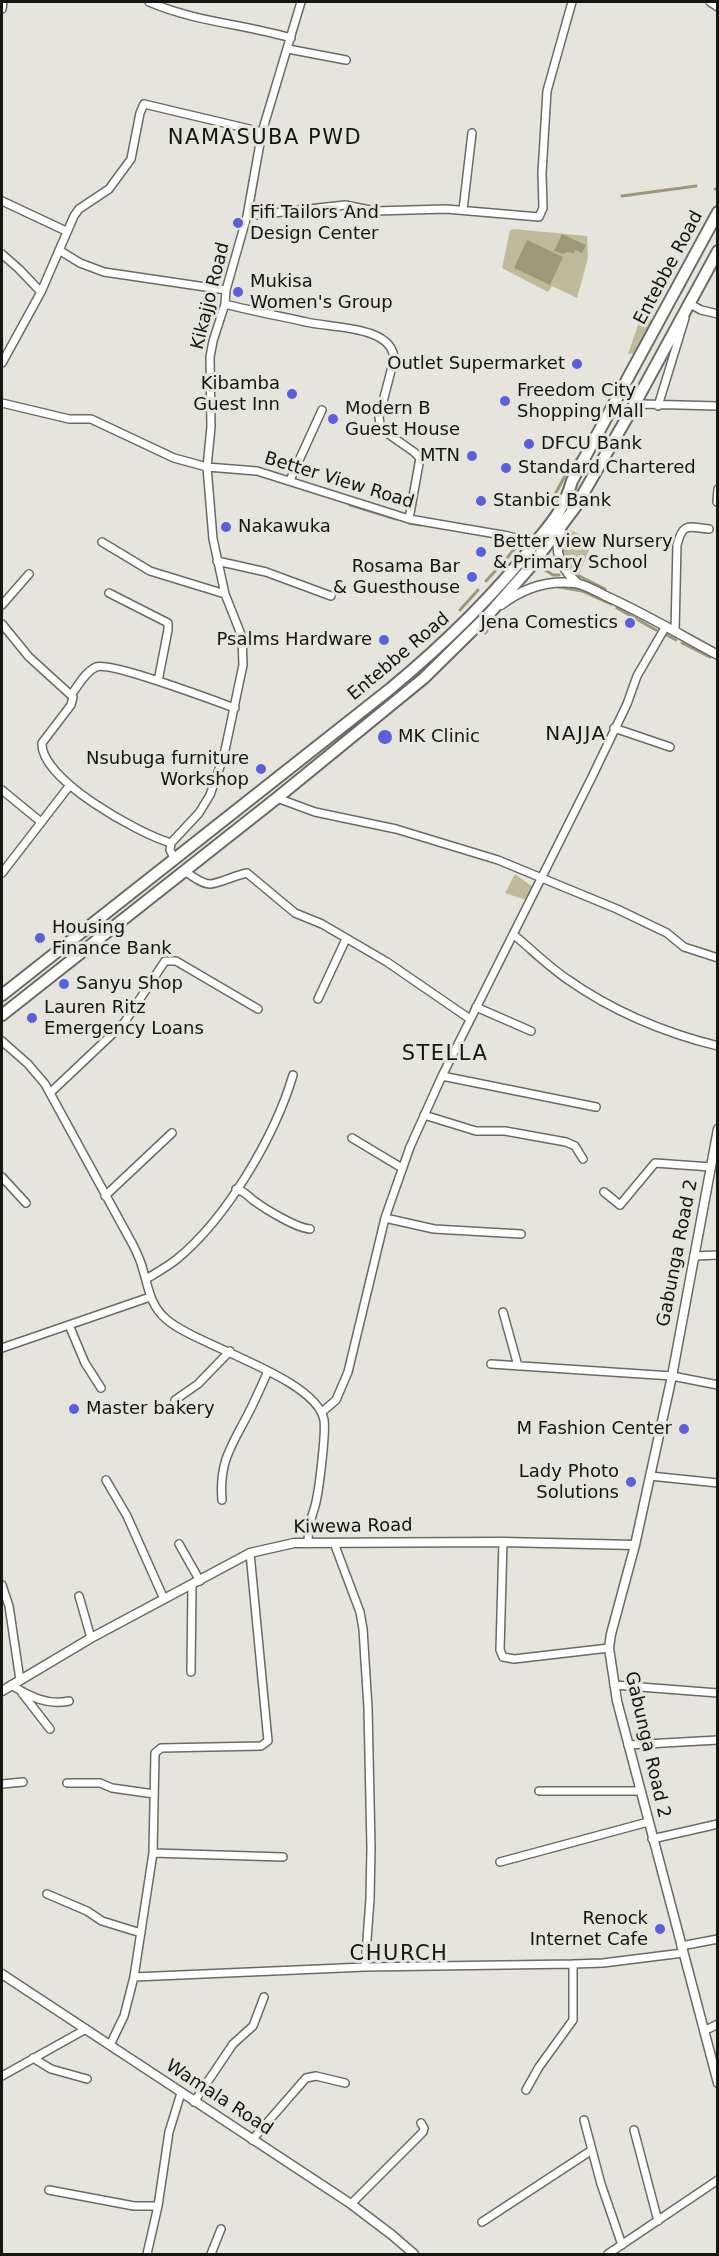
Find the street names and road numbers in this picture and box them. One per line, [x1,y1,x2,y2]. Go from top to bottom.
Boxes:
street label: Entebbe Road [630,207,708,329]
street label: Kikajjo Road [187,240,235,352]
street label: Better View Road [262,448,416,514]
street label: Entebbe Road [344,608,454,706]
street label: Gabunga Road 2 [653,1177,703,1329]
street label: Kiwewa Road [293,1515,413,1539]
street label: Gabunga Road 2 [620,1670,674,1820]
street label: Wamala Road [161,2055,277,2141]

